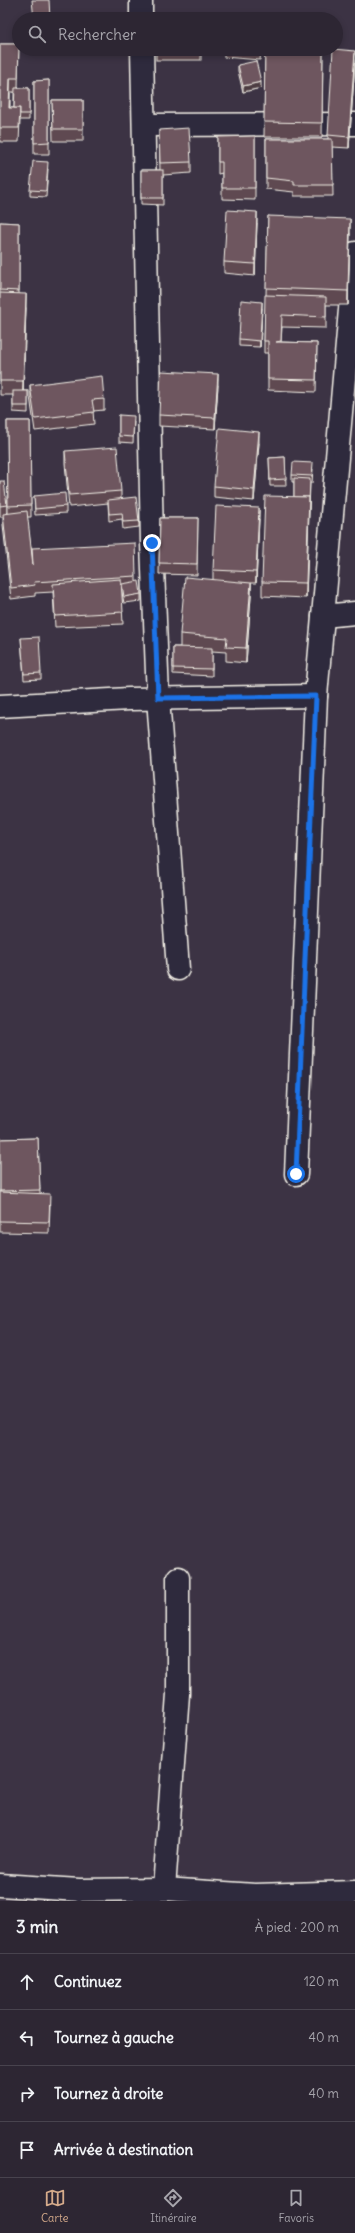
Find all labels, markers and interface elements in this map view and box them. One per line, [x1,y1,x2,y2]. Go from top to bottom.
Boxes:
search box [12,12,343,56]
icon: search [26,23,48,45]
text: Rechercher [58,25,136,44]
route end [143,534,161,552]
route start [287,1165,305,1183]
text: 3 min [16,1916,58,1938]
text: À pied · 200 m [255,1919,339,1936]
icon: ahead [16,1971,38,1993]
text: Continuez [54,1972,122,1991]
text: 120 m [304,1973,339,1990]
icon: left [16,2027,38,2049]
text: Tournez à gauche [54,2028,174,2047]
text: 40 m [308,2029,339,2046]
icon: right [16,2083,38,2105]
text: Tournez à droite [54,2084,163,2103]
text: 40 m [308,2085,339,2102]
icon: arrive [16,2139,38,2161]
text: Arrivée à destination [54,2140,193,2159]
tab: Carte [41,2187,68,2225]
tab: Itinéraire [150,2187,197,2225]
tab: Favoris [279,2187,314,2225]

